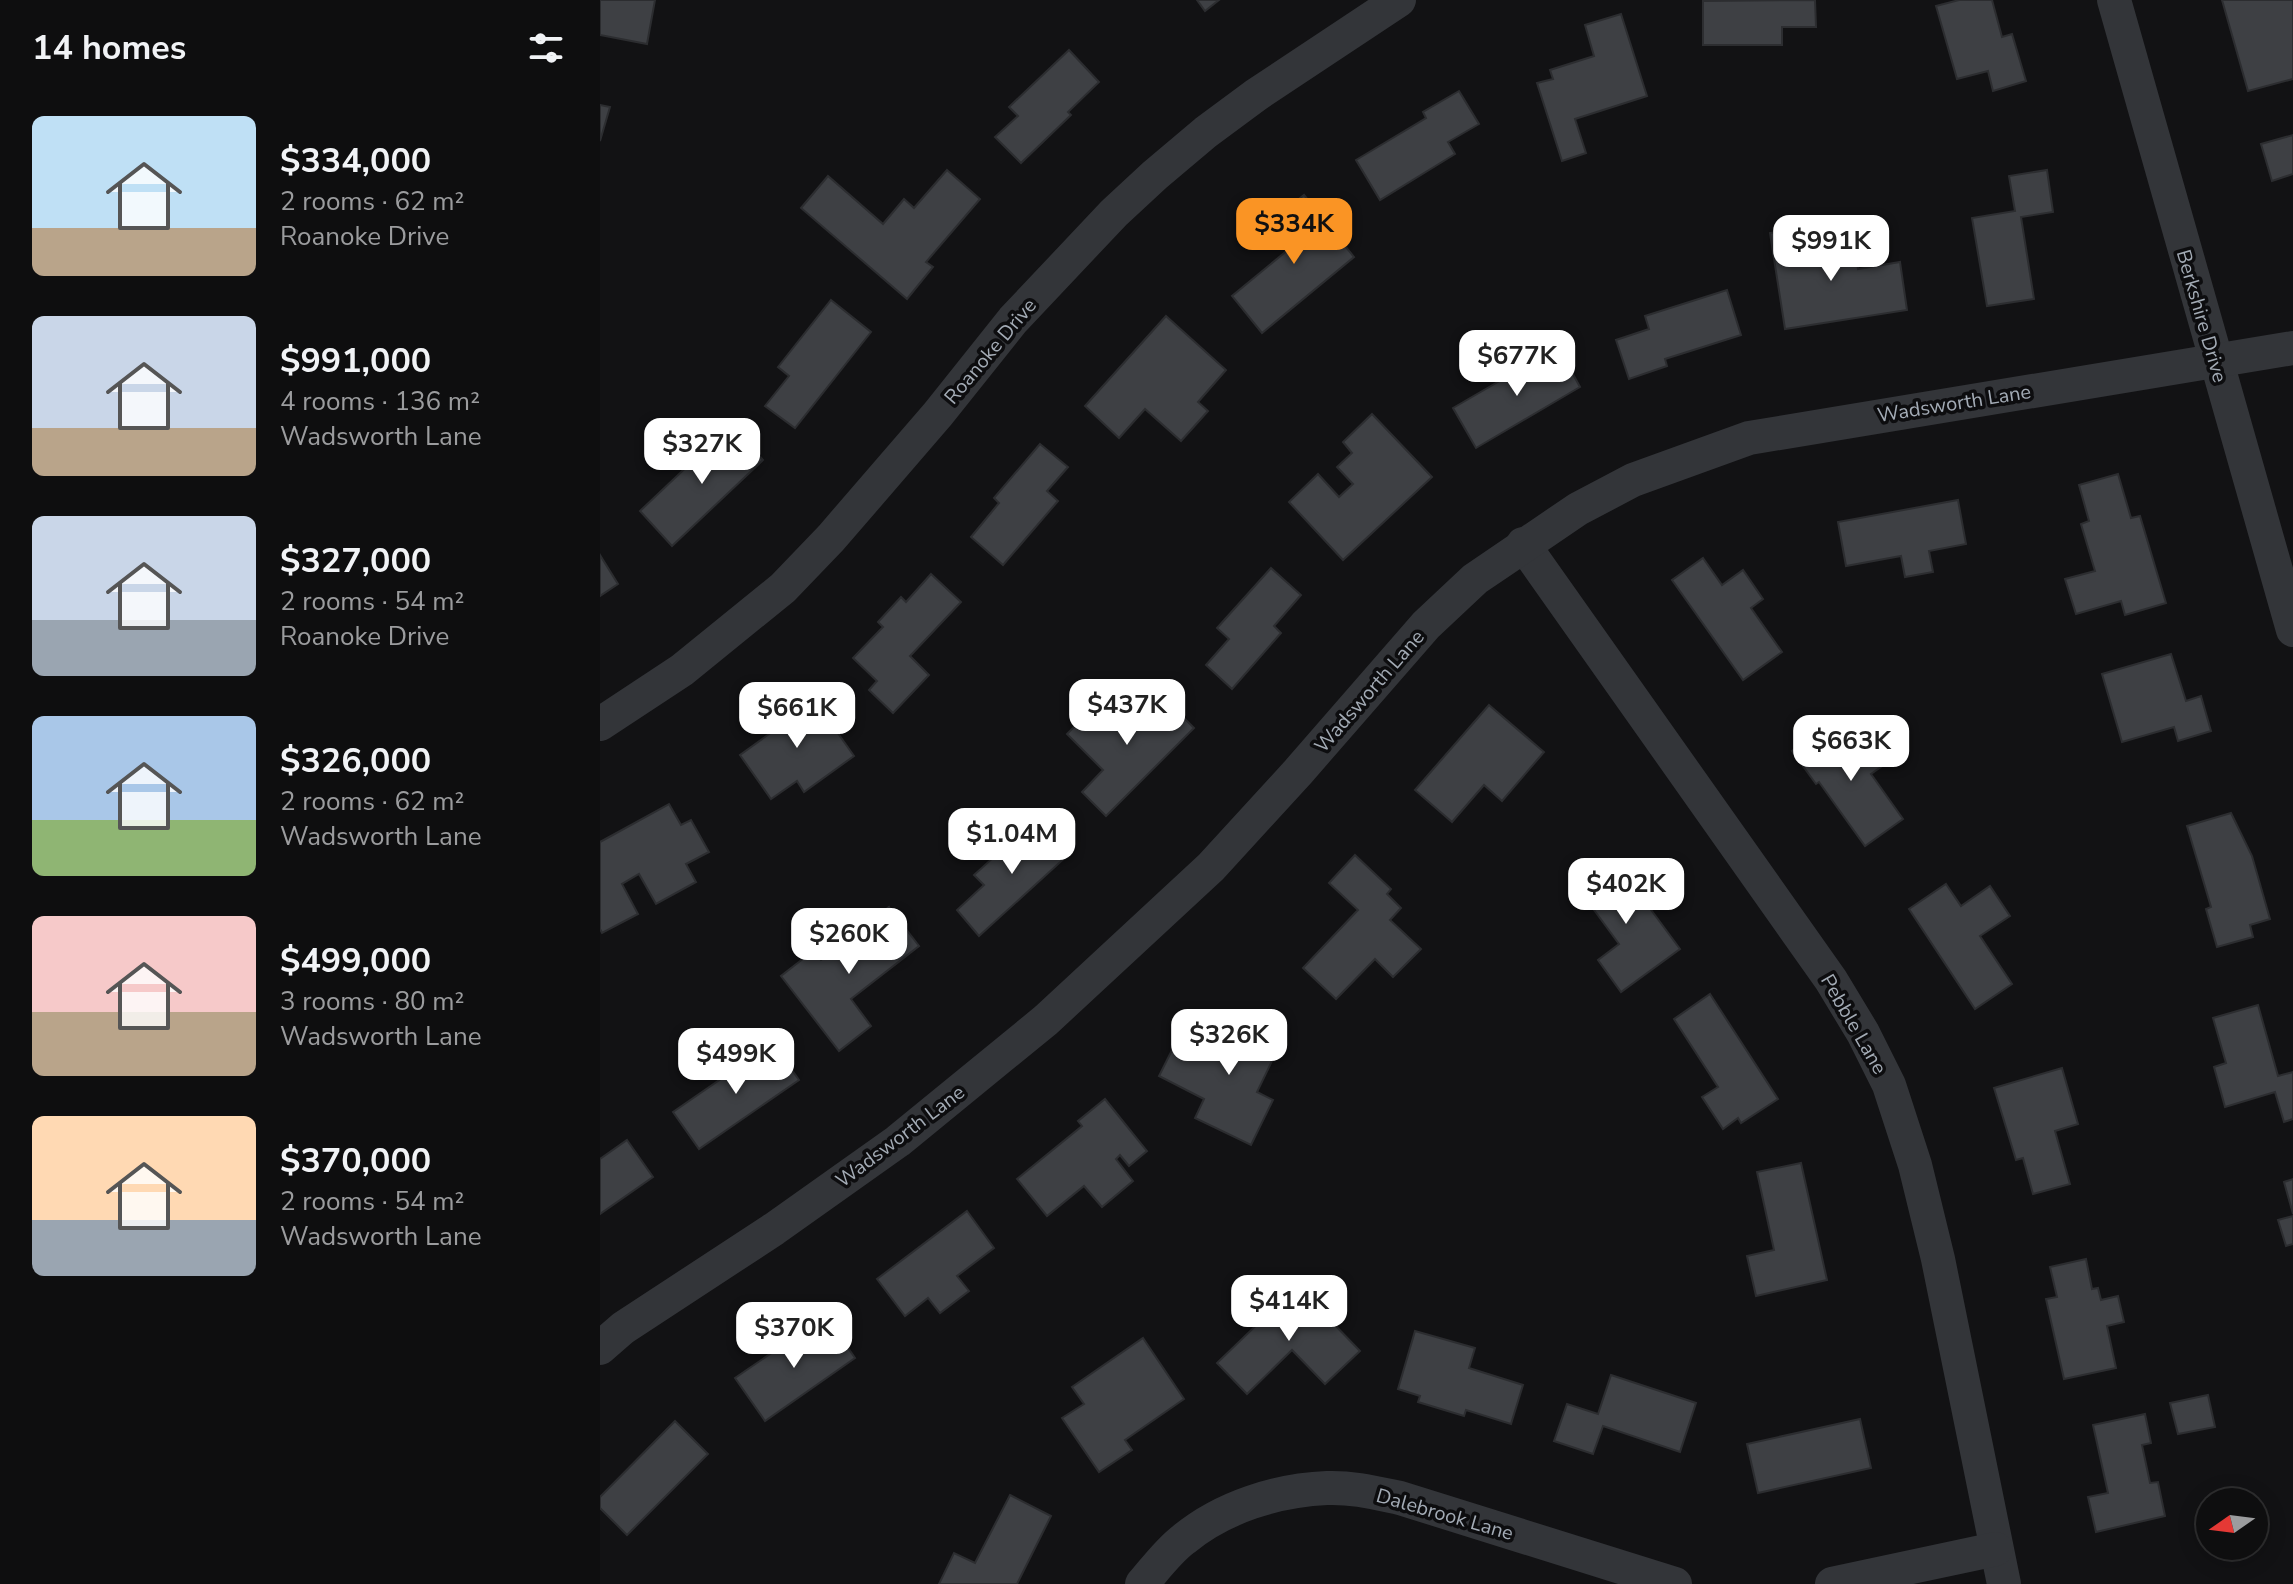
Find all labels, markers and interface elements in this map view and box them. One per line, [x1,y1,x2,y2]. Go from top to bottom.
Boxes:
text: 14 homes [32,25,186,71]
icon: filters [524,26,568,70]
text: $334,000 [280,138,431,184]
icon: home [96,148,192,244]
text: 2 rooms · 62 m² [280,184,464,219]
pin: $334K [1238,198,1350,266]
text: $334K [1254,206,1334,241]
pin: $991K [1775,215,1887,283]
text: Roanoke Drive [280,219,449,254]
text: $991K [1791,223,1871,258]
street label: Berkshire Drive [2170,247,2233,386]
street label: Roanoke Drive [938,293,1043,410]
pin: $677K [1461,330,1573,398]
text: $991,000 [280,338,431,384]
text: $677K [1477,338,1557,373]
icon: home [96,348,192,444]
street label: Wadsworth Lane [1875,378,2033,429]
text: 4 rooms · 136 m² [280,384,480,419]
pin: $327K [646,418,758,486]
text: Wadsworth Lane [280,419,482,454]
text: $327K [662,426,742,461]
text: $327,000 [280,538,431,584]
icon: home [96,548,192,644]
text: 2 rooms · 54 m² [280,584,464,619]
text: Roanoke Drive [280,619,449,654]
street label: Wadsworth Lane [1308,624,1430,759]
pin: $437K [1071,679,1183,747]
pin: $661K [741,682,853,750]
text: $437K [1087,687,1167,722]
text: $661K [757,690,837,725]
pin: $663K [1795,715,1907,783]
text: $663K [1811,723,1891,758]
text: $326,000 [280,738,431,784]
icon: home [96,748,192,844]
text: 2 rooms · 62 m² [280,784,464,819]
pin: $1.04M [947,808,1077,876]
text: $1.04M [966,816,1058,851]
text: Wadsworth Lane [280,819,482,854]
pin: $402K [1570,858,1682,926]
text: $402K [1586,866,1666,901]
pin: $260K [793,908,905,976]
text: $260K [809,916,889,951]
text: $499,000 [280,938,431,984]
icon: home [96,948,192,1044]
street label: Pebble Lane [1814,969,1893,1079]
text: 3 rooms · 80 m² [280,984,464,1019]
pin: $326K [1173,1009,1285,1077]
text: $326K [1189,1017,1269,1052]
text: Wadsworth Lane [280,1019,482,1054]
pin: $499K [680,1028,792,1096]
text: $499K [696,1036,776,1071]
street label: Wadsworth Lane [830,1079,970,1194]
text: $370,000 [280,1138,431,1184]
icon: home [96,1148,192,1244]
text: 2 rooms · 54 m² [280,1184,464,1219]
text: Wadsworth Lane [280,1219,482,1254]
pin: $414K [1233,1275,1345,1343]
text: $414K [1249,1283,1329,1318]
pin: $370K [738,1302,850,1370]
text: $370K [754,1310,834,1345]
street label: Dalebrook Lane [1373,1482,1517,1547]
north arrow [2196,1488,2268,1560]
map controls [2196,1488,2268,1560]

